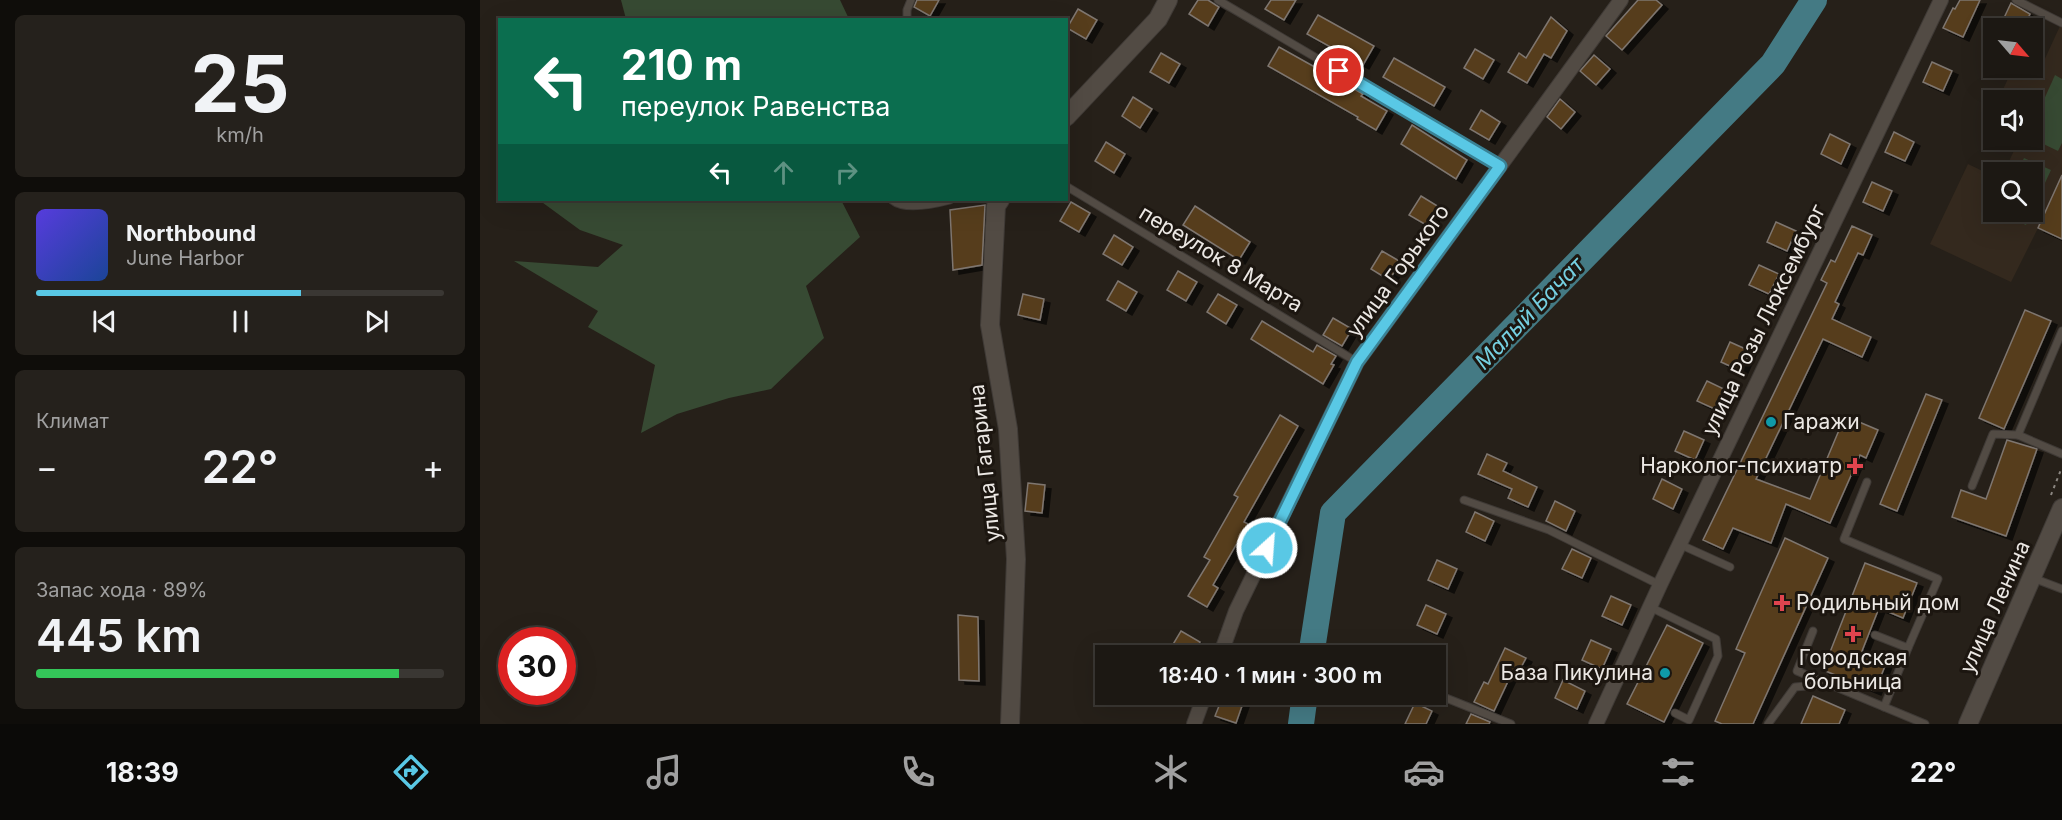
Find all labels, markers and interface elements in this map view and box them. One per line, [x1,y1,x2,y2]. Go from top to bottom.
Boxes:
north arrow [1983,18,2043,78]
map controls [1983,18,2043,222]
text: 25 [191,36,290,131]
text: 210 m [621,39,742,90]
icon: left [522,42,600,120]
pin [1313,45,1364,96]
icon: arrive [1322,54,1355,87]
text: переулок Равенства [621,90,890,123]
button: sound [1983,90,2043,150]
text: km/h [216,123,264,147]
icon: left [704,156,737,189]
icon: ahead [767,156,800,189]
icon: right [830,156,863,189]
button: search [1983,162,2043,222]
street label: улица Горького [1341,199,1454,342]
street label: переулок 8 Марта [1135,200,1307,317]
street label: улица Розы Люксембург [1697,200,1831,440]
text: Northbound [126,220,256,246]
text: June Harbor [126,246,244,270]
water label: Малый Бачат [1469,250,1590,374]
icon: previous [88,305,121,338]
icon: pause [224,305,257,338]
icon: next [360,305,393,338]
street label: улица Гагарина [964,383,1005,543]
text: Климат [36,409,109,433]
place label: Гаражи [1783,409,1860,434]
marker: Гаражи [1764,415,1778,429]
text: 22° [202,439,278,494]
text: − [36,447,58,487]
text: + [422,447,444,487]
place label: Нарколог-психиатр [1640,453,1842,478]
marker: Нарколог-психиатр [1846,457,1864,475]
position arrow [1235,516,1299,580]
street label: улица Ленина [1954,537,2035,677]
text: Запас хода · 89% [36,578,207,602]
place label: Родильный дом [1796,590,1959,615]
marker: Родильный дом [1773,594,1791,612]
text: 445 km [36,608,202,663]
marker: Городская больница [1844,625,1862,643]
speed limit sign: 30 [498,627,576,705]
place label: Городская больница [1799,645,1907,694]
place label: База Пикулина [1501,660,1653,685]
text: 18:40 · 1 мин · 300 m [1159,662,1382,688]
marker: База Пикулина [1658,666,1672,680]
icon: directions [390,751,432,793]
icon: music [643,751,685,793]
icon: phone [897,751,939,793]
icon: climate [1150,751,1192,793]
icon: car [1403,751,1445,793]
icon: filters [1657,751,1699,793]
text: 18:39 [106,756,179,789]
text: 22° [1910,756,1956,789]

